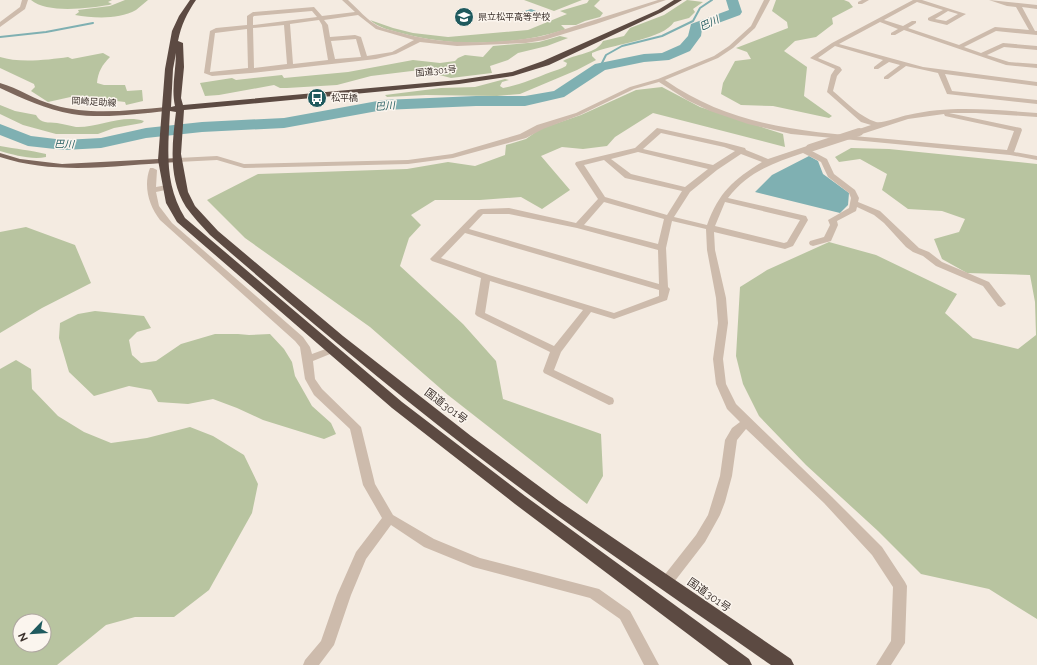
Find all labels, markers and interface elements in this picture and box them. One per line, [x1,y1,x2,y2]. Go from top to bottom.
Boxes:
school or university icon: 県立松平高等学校 [453,6,475,28]
place label: 県立松平高等学校 [478,12,550,22]
water label: 巴川 [698,13,721,32]
street label: 国道301号 [415,64,457,78]
bus stop icon: 松平橋 [306,87,328,109]
place label: 松平橋 [331,93,358,103]
street label: 岡崎足助線 [71,96,118,108]
water label: 巴川 [375,100,396,112]
water label: 巴川 [54,138,75,150]
street label: 国道301号 [422,386,470,426]
street label: 国道301号 [685,575,733,615]
north arrow [12,613,52,653]
text: N [16,630,31,644]

